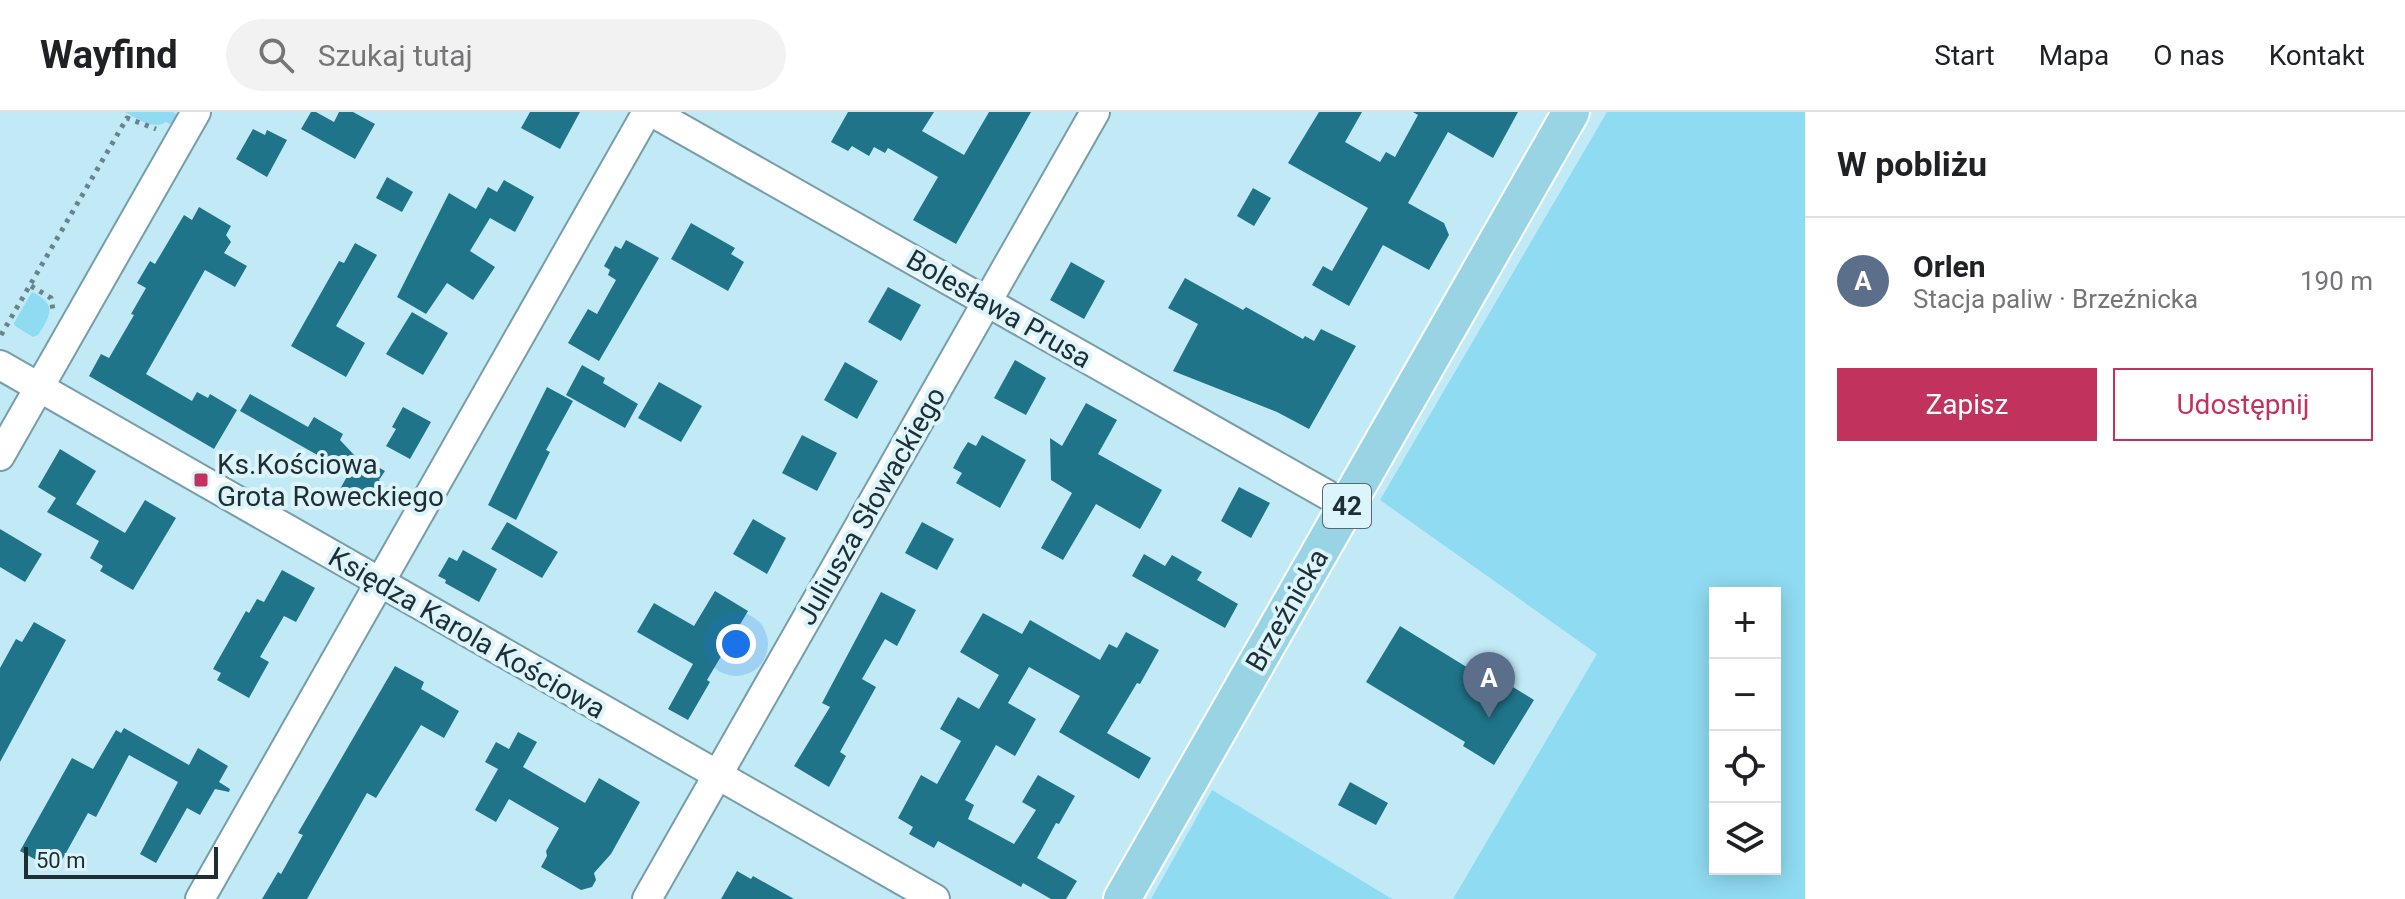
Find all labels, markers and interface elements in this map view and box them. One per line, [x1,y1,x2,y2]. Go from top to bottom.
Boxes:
search box [226,19,786,91]
text: Wayfind [40,33,178,77]
icon: search [254,33,298,77]
text: Szukaj tutaj [318,38,473,73]
text: Start [1934,39,1995,72]
text: Mapa [2039,39,2109,72]
text: O nas [2153,39,2225,72]
text: Kontakt [2269,39,2365,72]
text: W pobliżu [1837,144,1987,184]
street label: Bolesława Prusa [901,243,1097,375]
text: Orlen [1913,249,1986,284]
text: A [1854,266,1872,296]
text: 190 m [2300,266,2373,296]
text: Stacja paliw · Brzeźnicka [1913,284,2198,314]
button: Zapisz [1837,368,2097,441]
button: Udostępnij [2113,368,2373,441]
street label: Juliusza Słowackiego [789,381,953,631]
place label: Ks.Kościowa Grota Roweckiego [217,448,444,513]
marker: Ks.Kościowa Grota Roweckiego [192,471,210,489]
road number: 42 [1323,484,1371,528]
street label: Księdza Karola Kościowa [323,540,611,726]
street label: Brzeźnicka [1239,543,1335,677]
map controls [1709,587,1781,875]
button: + [1709,587,1781,659]
your location [716,624,756,664]
pin: A [1463,652,1515,718]
button: − [1709,659,1781,731]
button: locate [1709,731,1781,803]
button: layers [1709,803,1781,875]
scale bar [24,843,218,879]
text: 50 m [36,848,85,873]

